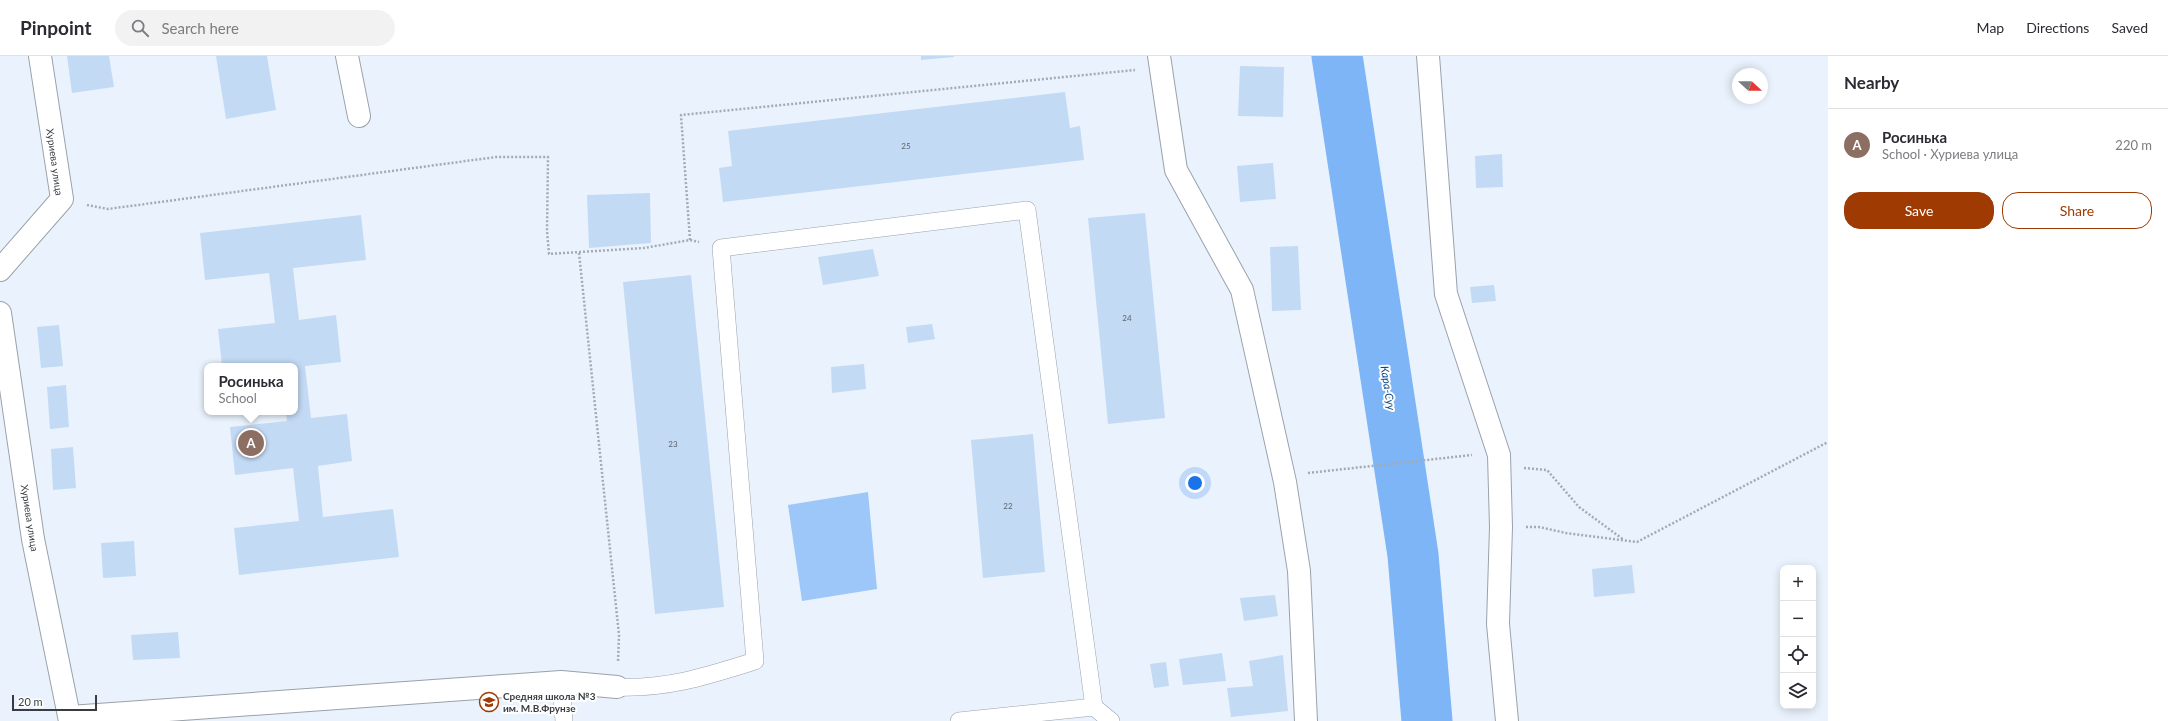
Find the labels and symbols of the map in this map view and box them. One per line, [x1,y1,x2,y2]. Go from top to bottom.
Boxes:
north arrow [1732,68,1768,104]
street label: Хуриева улица [44,128,66,196]
house number: 25 [901,141,911,151]
house number: 24 [1122,313,1132,323]
water label: Кара-Суу [1379,365,1399,412]
pin: A [238,428,264,458]
house number: 23 [668,439,678,449]
your location [1185,473,1205,493]
street label: Хуриева улица [19,484,41,552]
house number: 22 [1003,501,1013,511]
place label: Средняя школа №3 им. М.В.Фрунзе [503,690,596,714]
school or university icon: Средняя школа №3 им. М.В.Фрунзе [478,691,500,713]
scale bar [12,693,97,712]

